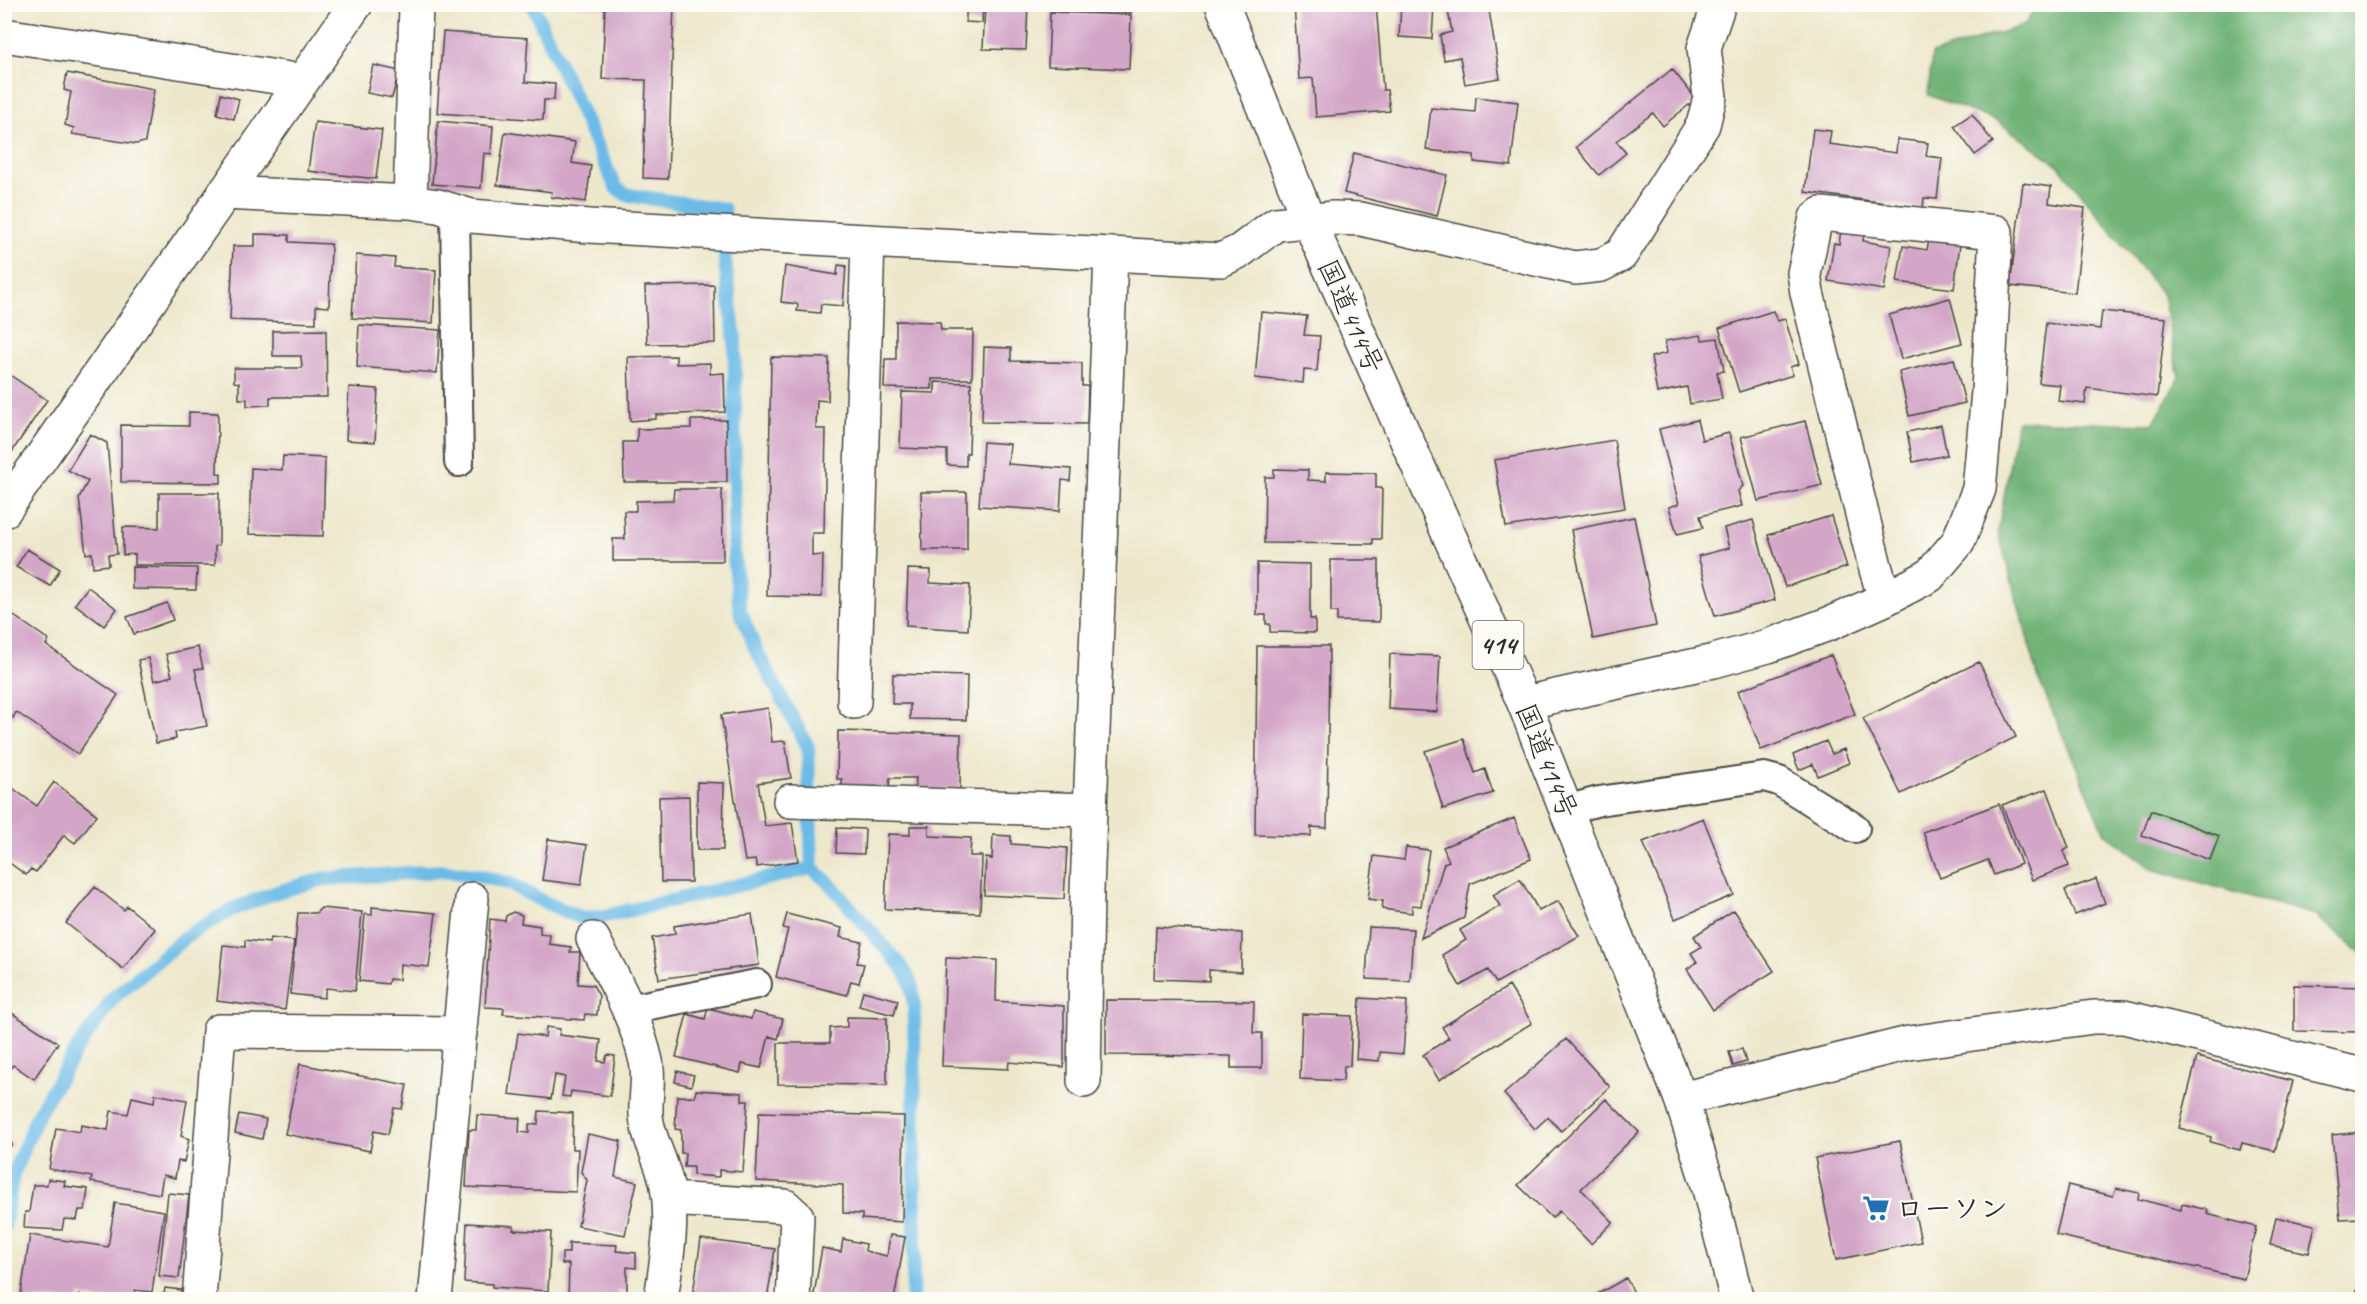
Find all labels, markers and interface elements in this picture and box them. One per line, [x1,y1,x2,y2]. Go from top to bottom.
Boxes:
street label: 国道414号 [1310,253,1392,379]
road number: 414 [1472,621,1524,669]
street label: 国道414号 [1508,698,1586,824]
place label: ローソン [1896,1191,2008,1226]
supermarket icon: ローソン [1861,1193,1891,1223]

